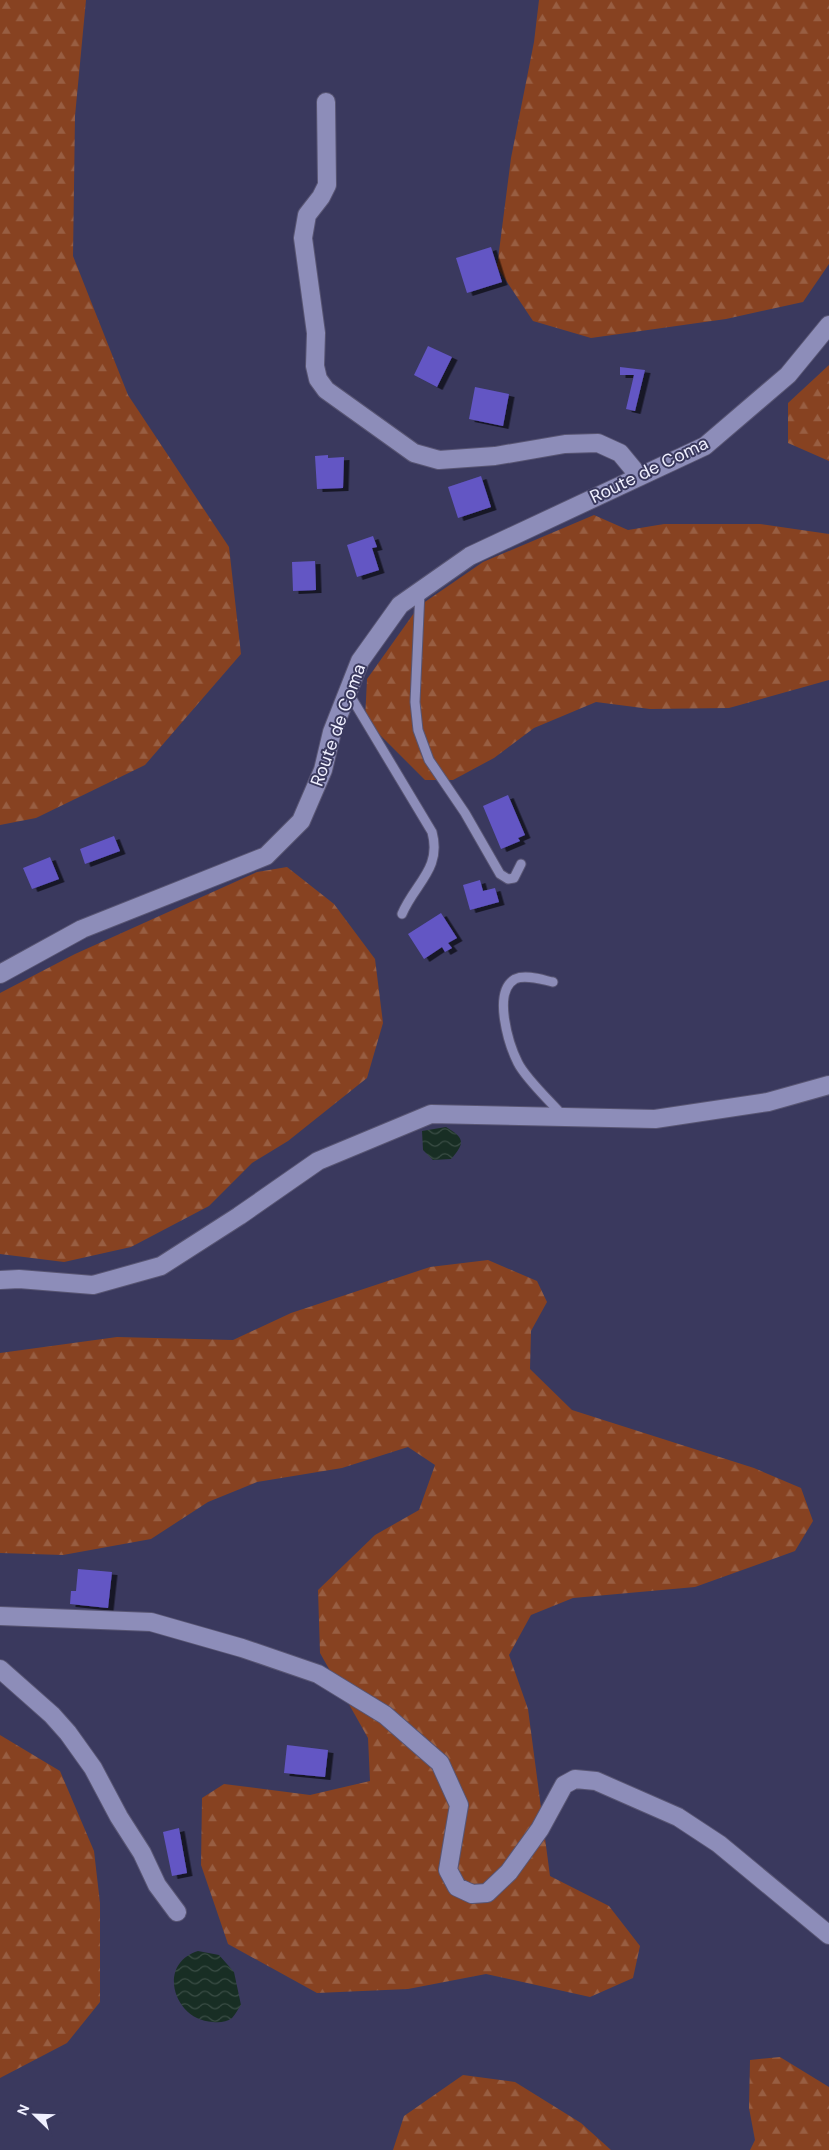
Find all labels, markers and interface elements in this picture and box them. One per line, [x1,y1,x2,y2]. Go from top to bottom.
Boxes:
street label: Route de Coma [586,431,712,509]
street label: Route de Coma [305,660,371,790]
north arrow [10,2090,60,2140]
text: N [13,2102,33,2118]

